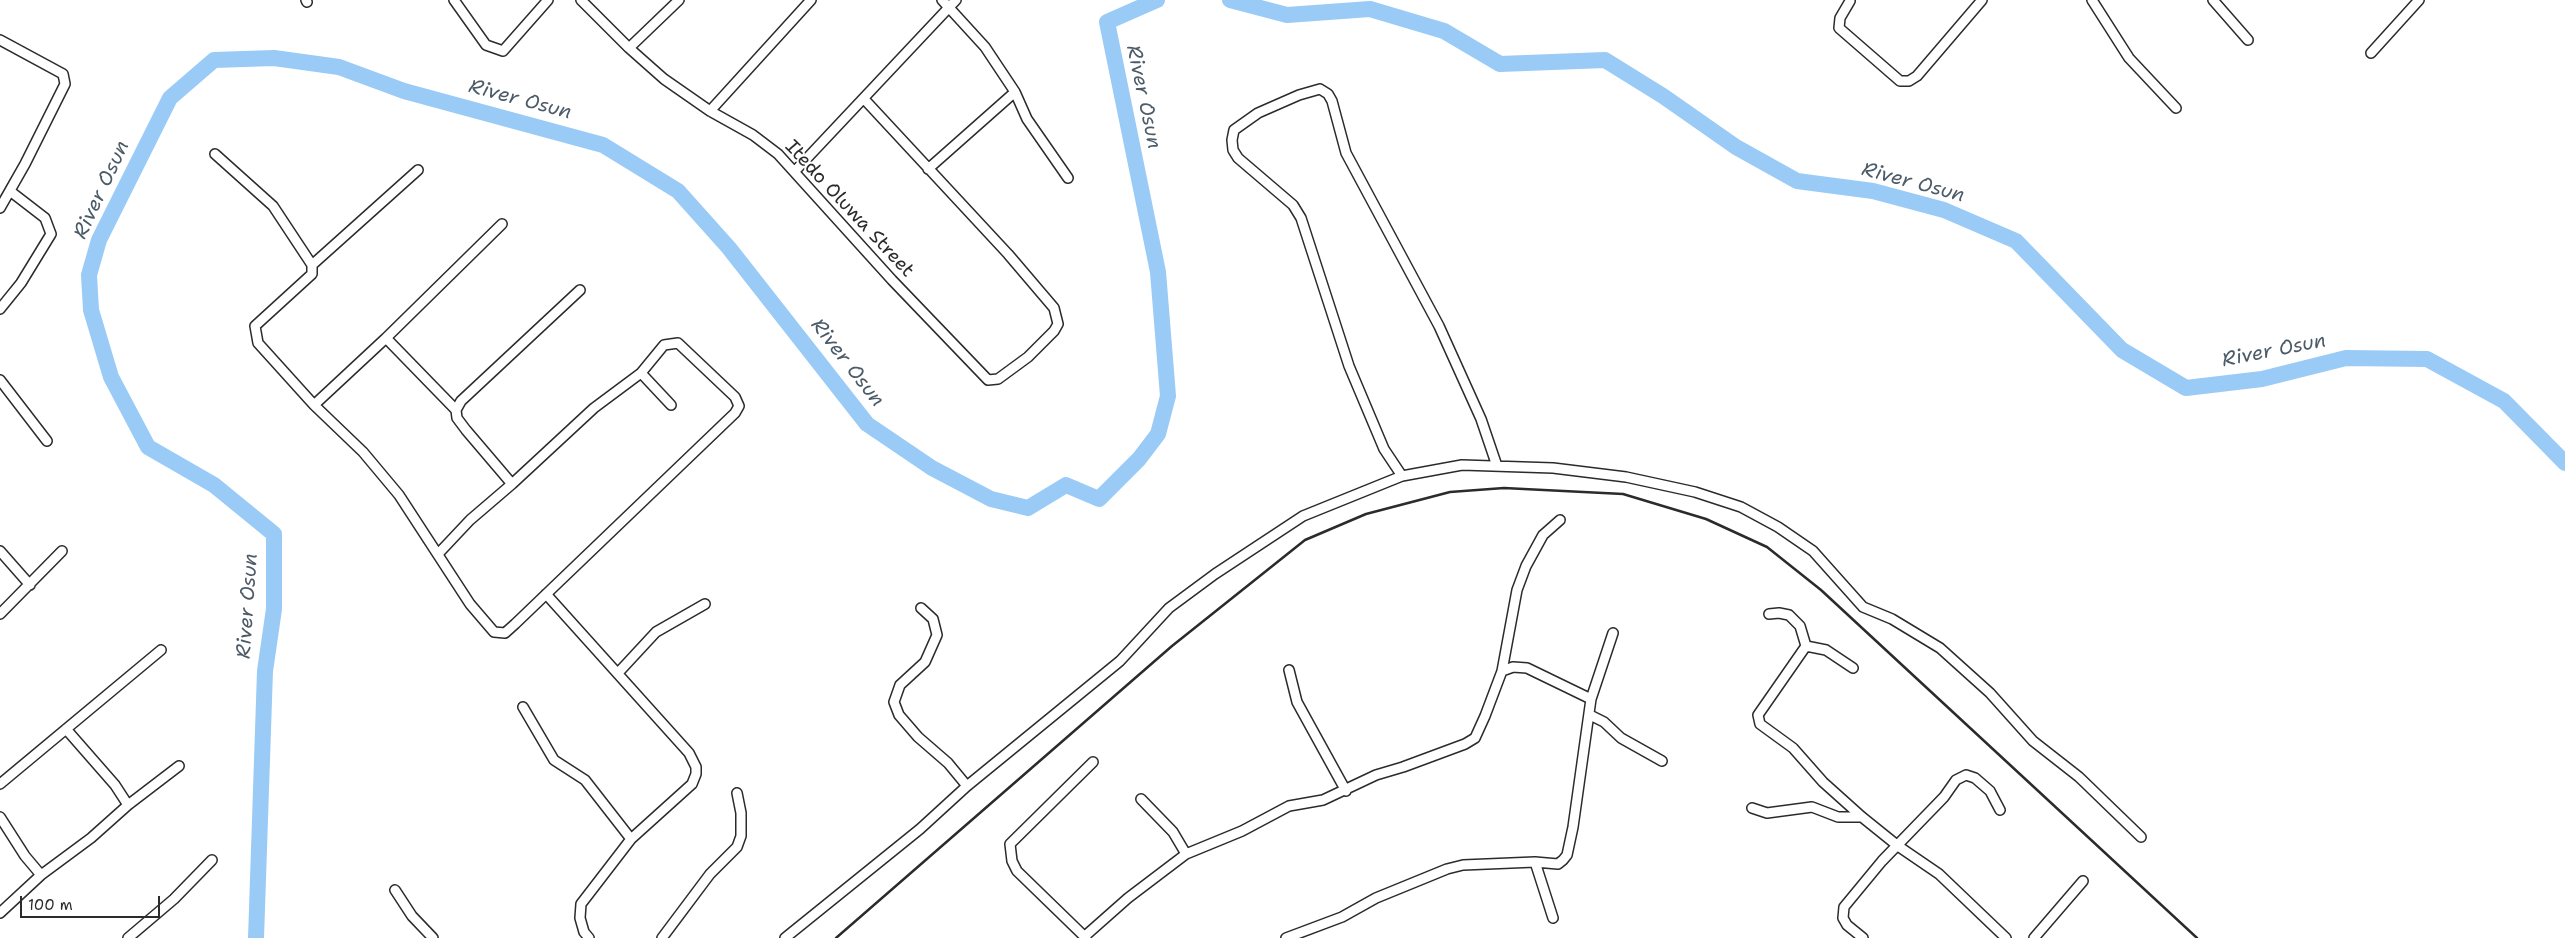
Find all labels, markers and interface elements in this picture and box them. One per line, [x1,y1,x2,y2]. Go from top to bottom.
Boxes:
water label: River Osun [1120,43,1166,151]
water label: River Osun [466,75,574,125]
street label: Itedo Oluwa Street [780,136,918,282]
water label: River Osun [69,137,135,243]
water label: River Osun [1859,158,1967,208]
water label: River Osun [805,314,889,412]
water label: River Osun [2220,329,2328,373]
water label: River Osun [232,553,264,659]
scale bar [22,886,162,918]
text: 100 m [28,895,73,915]

